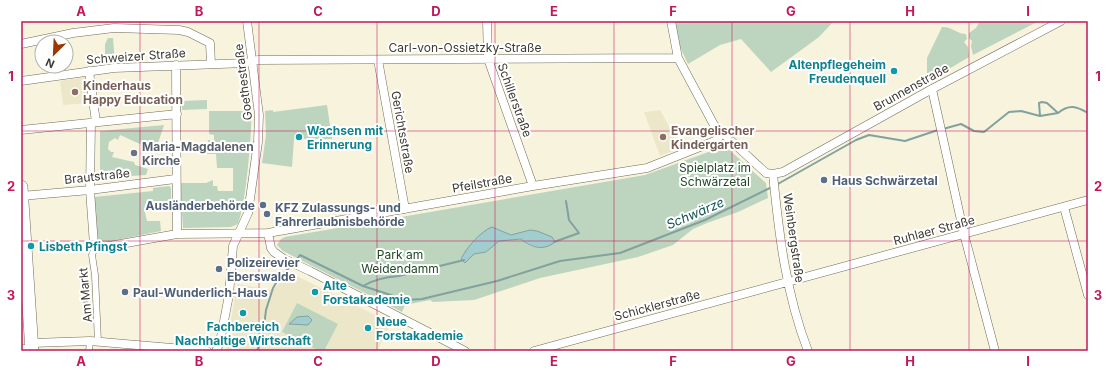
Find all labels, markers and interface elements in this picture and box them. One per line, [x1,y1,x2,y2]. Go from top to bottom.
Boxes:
text: A [76,3,86,19]
text: B [195,3,204,19]
text: C [313,3,323,19]
text: D [431,3,441,19]
text: E [550,3,558,19]
text: F [669,3,677,19]
text: G [786,3,796,19]
text: H [905,3,915,19]
text: I [1026,3,1030,19]
north arrow [34,34,74,74]
street label: Carl-von-Ossietzky-Straße [389,40,541,55]
street label: Goethestraße [231,43,255,121]
street label: Schweizer Straße [86,45,186,67]
text: N [43,55,57,71]
place label: Altenpflegeheim Freudenquell [788,57,886,86]
street label: Brunnenstraße [871,60,951,114]
street label: Schillerstraße [495,61,535,139]
marker: Altenpflegeheim Freudenquell [889,66,899,76]
text: 1 [8,68,14,84]
text: 1 [1095,68,1101,84]
place label: Kinderhaus Happy Education [83,78,183,107]
marker: Kinderhaus Happy Education [70,87,80,97]
street label: Gerichtsstraße [388,90,418,174]
place label: Wachsen mit Erinnerung [307,123,384,152]
place label: Evangelischer Kindergarten [671,123,754,152]
marker: Wachsen mit Erinnerung [294,132,304,142]
marker: Evangelischer Kindergarten [658,132,668,142]
place label: Maria-Magdalenen Kirche [142,139,254,168]
marker: Maria-Magdalenen Kirche [129,148,139,158]
park label: Spielplatz im Schwärzetal [679,160,751,189]
street label: Brautstraße [63,165,131,187]
street label: Pfeilstraße [451,170,513,196]
place label: Haus Schwärzetal [832,173,938,188]
marker: Haus Schwärzetal [819,175,829,185]
text: 2 [7,178,15,194]
text: 2 [1094,178,1102,194]
street label: Weinbergstraße [780,192,808,284]
water label: Schwärze [664,194,726,232]
place label: Ausländerbehörde [146,198,255,213]
marker: Ausländerbehörde [258,200,268,210]
place label: KFZ Zulassungs- und Fahrerlaubnisbehörde [275,200,405,229]
marker: KFZ Zulassungs- und Fahrerlaubnisbehörde [262,209,272,219]
street label: Ruhlaer Straße [892,212,976,248]
place label: Lisbeth Pfingst [39,239,128,254]
marker: Lisbeth Pfingst [26,241,36,251]
park label: Park am Weidendamm [361,247,439,276]
place label: Polizeirevier Eberswalde [227,255,300,284]
marker: Polizeirevier Eberswalde [214,264,224,274]
street label: Am Markt [75,267,95,323]
place label: Alte Forstakademie [323,278,410,307]
place label: Paul-Wunderlich-Haus [133,285,268,300]
street label: Schicklerstraße [612,286,702,324]
text: 3 [7,287,15,303]
marker: Paul-Wunderlich-Haus [120,287,130,297]
marker: Alte Forstakademie [310,287,320,297]
text: 3 [1094,287,1102,303]
marker: Fachbereich Nachhaltige Wirtschaft [238,308,248,318]
place label: Neue Forstakademie [376,314,463,343]
place label: Fachbereich Nachhaltige Wirtschaft [175,319,311,348]
marker: Neue Forstakademie [363,323,373,333]
text: A [76,353,86,369]
text: B [195,353,204,369]
text: C [313,353,323,369]
text: D [431,353,441,369]
text: E [550,353,558,369]
text: F [669,353,677,369]
text: G [786,353,796,369]
text: H [905,353,915,369]
text: I [1026,353,1030,369]

